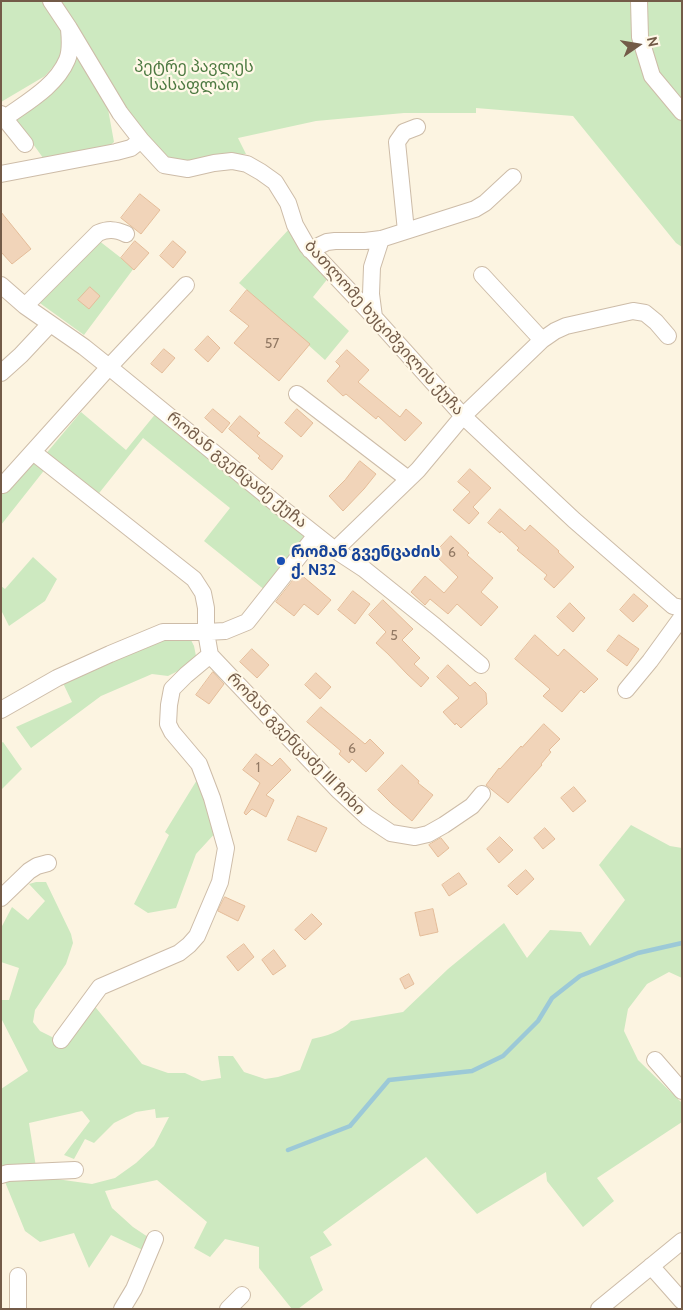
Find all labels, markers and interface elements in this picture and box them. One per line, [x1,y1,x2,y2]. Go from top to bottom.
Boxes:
north arrow [613,20,663,70]
text: N [643,35,662,48]
park label: პეტრე პავლეს სასაფლაო [134,57,254,95]
street label: ბათლომე ხუციშვილის ქუჩა [300,236,468,420]
house number: 57 [265,336,279,352]
street label: რომან გვენცაძე ქუჩა [163,408,311,532]
place label: რომან გვენცაძის ქ. N32 [291,542,441,580]
house number: 6 [448,545,456,561]
marker: რომან გვენცაძის ქ. N32 [275,555,287,567]
house number: 5 [390,628,398,644]
street label: რომან გვენცაძე III ჩიხი [223,669,369,819]
house number: 6 [348,741,356,757]
house number: 1 [256,760,260,776]

